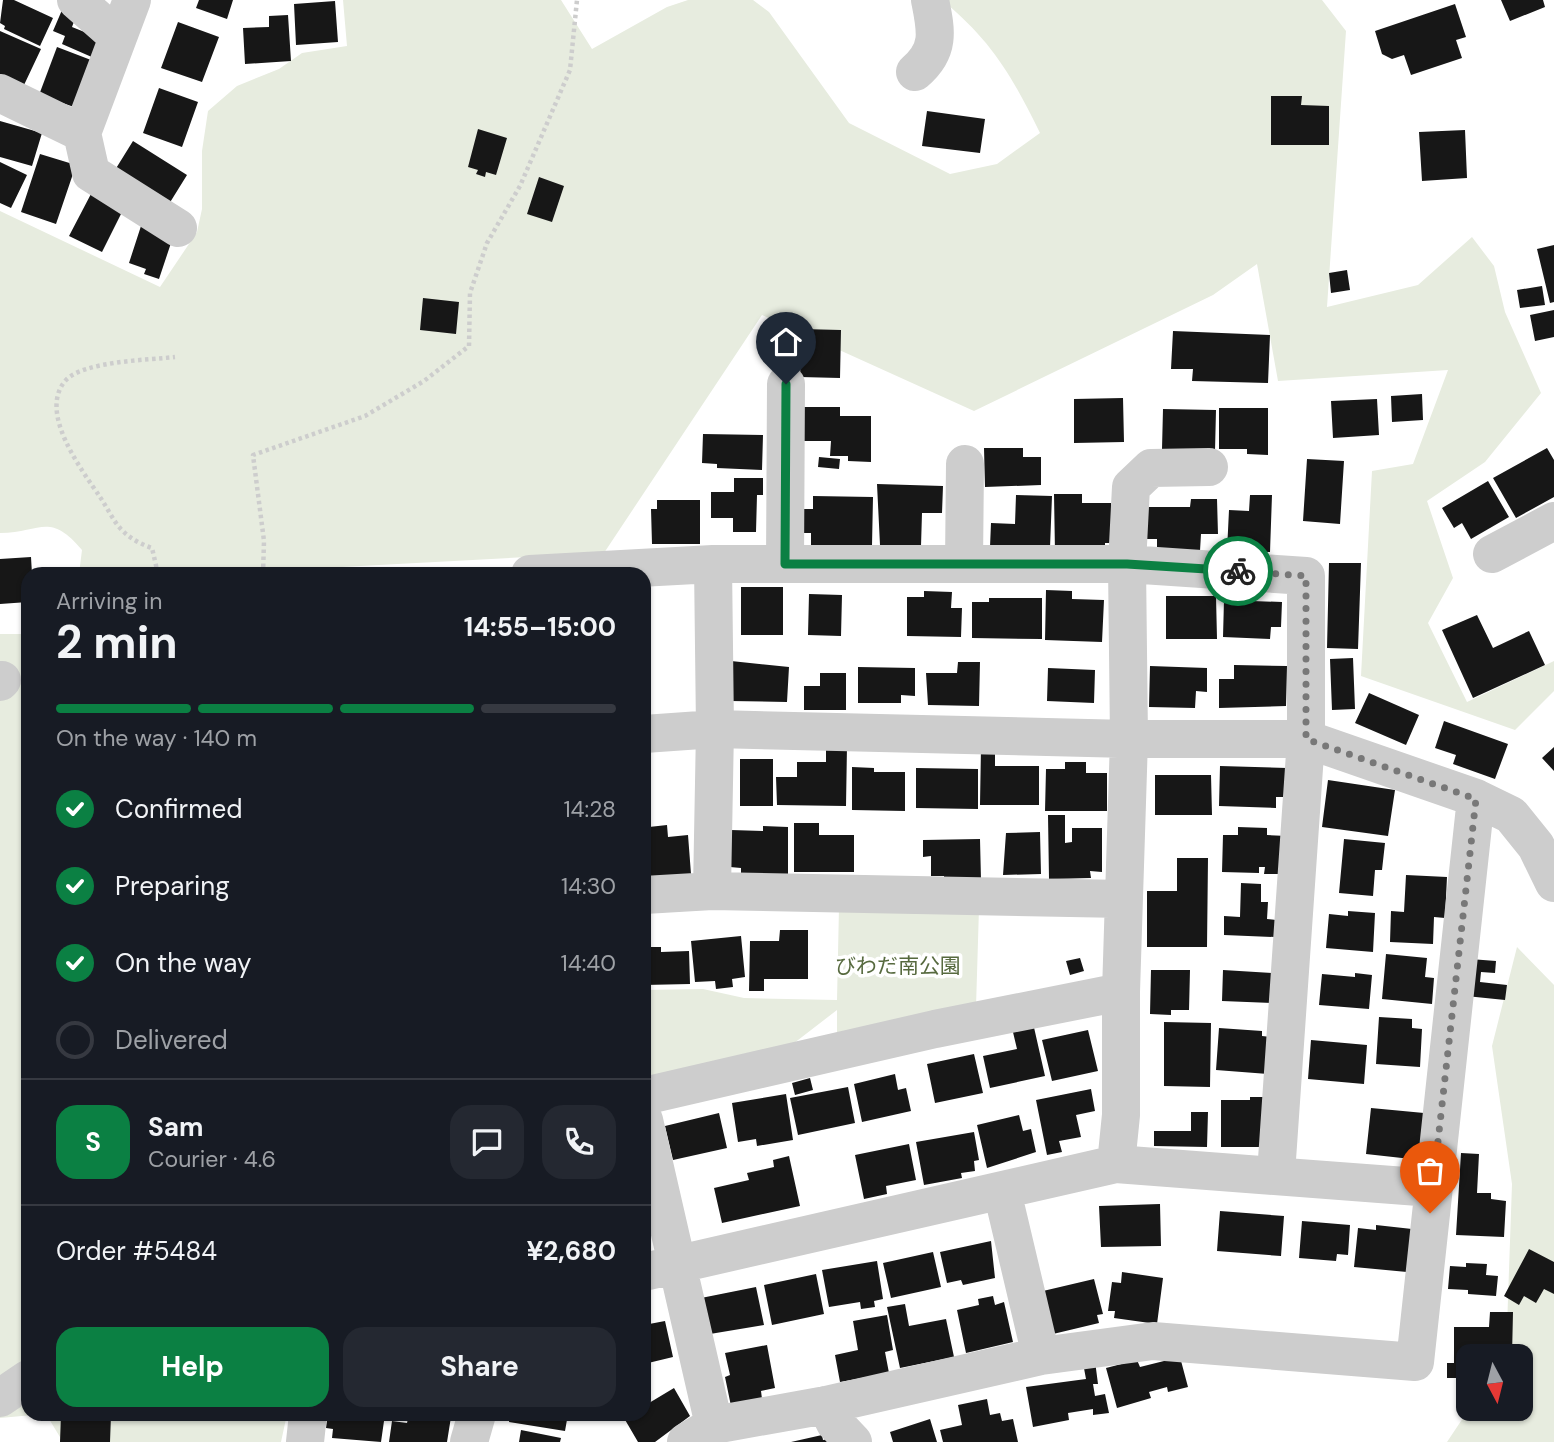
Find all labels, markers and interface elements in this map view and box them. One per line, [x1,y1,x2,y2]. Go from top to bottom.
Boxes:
pin [756,312,816,384]
icon: home [767,323,805,361]
courier [1203,536,1273,606]
icon: bike [1219,552,1257,590]
text: Arriving in [56,586,162,616]
text: 14:55–15:00 [464,610,616,644]
text: 2 min [56,612,178,672]
text: On the way · 140 m [56,723,257,753]
icon: check [56,790,94,828]
text: Confirmed [115,792,242,826]
text: 14:28 [563,794,616,824]
icon: check [56,867,94,905]
text: Preparing [115,869,230,903]
text: 14:30 [561,871,616,901]
icon: check [56,944,94,982]
text: On the way [115,946,251,980]
text: 14:40 [561,948,616,978]
park label: びわだ南公園 [835,952,961,980]
text: Delivered [115,1023,228,1057]
button: chat [450,1105,524,1179]
button: phone [542,1105,616,1179]
text: Sam [148,1110,203,1144]
text: S [85,1125,101,1159]
pin [1400,1141,1460,1213]
text: Courier · 4.6 [148,1144,276,1174]
icon: bag [1411,1152,1449,1190]
text: Order #5484 [56,1234,217,1268]
text: ¥2,680 [526,1234,616,1268]
button: Help [56,1327,329,1407]
button: Share [343,1327,616,1407]
north arrow [1456,1344,1533,1421]
map controls [1456,1344,1533,1421]

